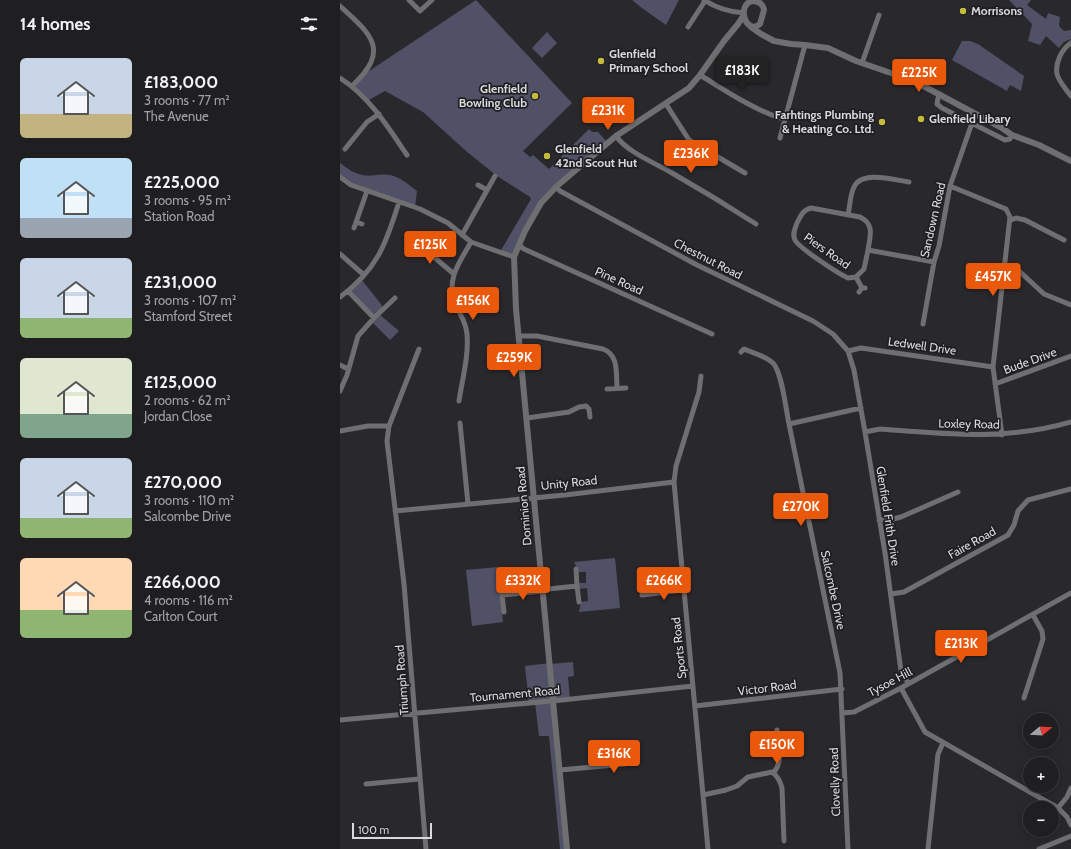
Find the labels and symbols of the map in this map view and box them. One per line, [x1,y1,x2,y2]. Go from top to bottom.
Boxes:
place label: Morrisons [971,3,1022,18]
marker: Morrisons [958,6,968,16]
place label: Glenfield Primary School [609,46,688,75]
marker: Glenfield Primary School [596,56,606,66]
pin: £183K [714,57,770,91]
pin: £225K [891,59,947,93]
place label: Glenfield Bowling Club [459,81,527,110]
marker: Glenfield Bowling Club [530,91,540,101]
pin: £231K [580,97,636,131]
place label: Farhtings Plumbing & Heating Co. Ltd. [775,107,874,136]
place label: Glenfield Libary [929,111,1011,126]
marker: Glenfield Libary [916,114,926,124]
marker: Farhtings Plumbing & Heating Co. Ltd. [877,117,887,127]
pin: £236K [663,140,719,174]
place label: Glenfield 42nd Scout Hut [555,141,637,170]
marker: Glenfield 42nd Scout Hut [542,151,552,161]
street label: Sandown Road [917,181,948,259]
street label: Piers Road [801,229,853,272]
pin: £125K [402,231,458,265]
street label: Chestnut Road [671,235,745,282]
street label: Pine Road [593,263,646,298]
pin: £457K [965,263,1021,297]
pin: £156K [445,287,501,321]
street label: Ledwell Drive [887,333,957,358]
pin: £259K [486,344,542,378]
street label: Bude Drive [1001,344,1059,377]
street label: Loxley Road [938,415,1000,432]
street label: Glenfield Frith Drive [873,465,904,567]
street label: Dominion Road [513,466,534,546]
street label: Unity Road [540,472,598,493]
pin: £270K [773,493,829,527]
street label: Faire Road [945,523,998,562]
street label: Salcombe Drive [818,549,849,631]
pin: £332K [495,567,551,601]
pin: £266K [636,567,692,601]
street label: Sports Road [668,617,689,680]
pin: £213K [933,630,989,664]
street label: Triumph Road [392,644,411,716]
street label: Tysoe Hill [865,664,915,700]
street label: Victor Road [737,676,797,699]
street label: Tournament Road [469,682,561,705]
north arrow [1023,713,1059,749]
pin: £150K [749,731,805,765]
pin: £316K [586,740,642,774]
street label: Clovelly Road [826,747,843,817]
scale bar [352,821,432,840]

